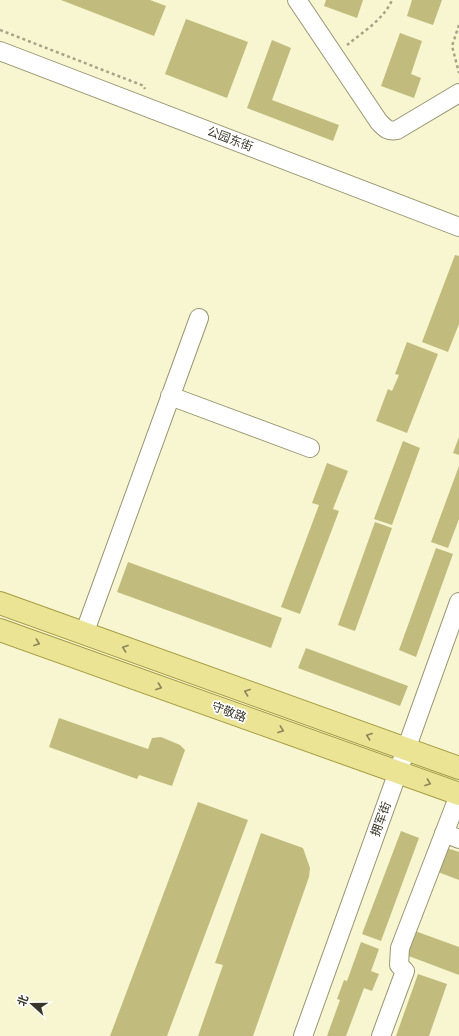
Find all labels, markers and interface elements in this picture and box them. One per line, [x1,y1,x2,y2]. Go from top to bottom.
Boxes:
street label: 公园东街 [205,124,255,154]
one-way arrow [33,638,40,646]
one-way arrow [121,645,128,653]
one-way arrow [155,682,162,690]
one-way arrow [244,688,251,697]
street label: 守敬路 [210,699,248,725]
one-way arrow [278,726,285,734]
one-way arrow [366,732,373,740]
one-way arrow [425,778,432,787]
street label: 拥军街 [368,800,394,838]
north arrow [12,984,52,1024]
text: 北 [15,993,31,1008]

